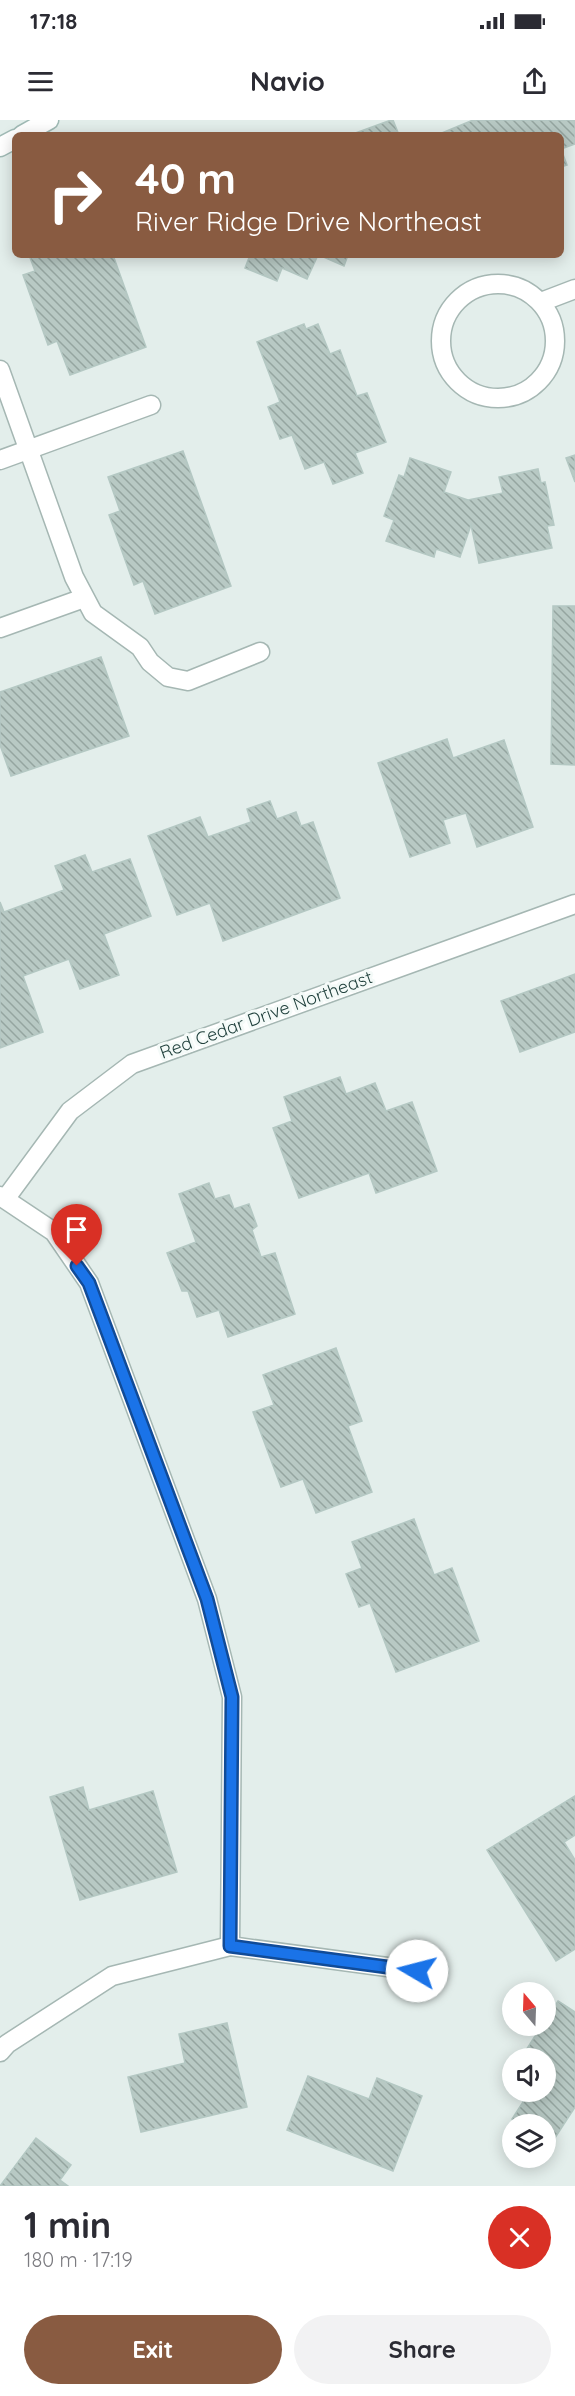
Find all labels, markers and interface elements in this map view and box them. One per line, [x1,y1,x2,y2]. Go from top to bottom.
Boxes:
text: 17:18 [30,7,77,35]
text: Navio [250,64,325,98]
icon: menu [24,65,57,98]
icon: share [518,65,551,98]
text: 40 m [135,152,236,205]
icon: right [36,156,114,234]
text: River Ridge Drive Northeast [135,204,482,238]
street label: Red Cedar Drive Northeast [156,965,375,1064]
pin [51,1204,102,1266]
icon: arrive [60,1213,93,1246]
position arrow [385,1939,449,2003]
north arrow [502,1982,556,2036]
map controls [502,1982,556,2168]
button: sound [502,2048,556,2102]
button: layers [502,2114,556,2168]
text: 1 min [24,2202,111,2247]
button: close [488,2206,551,2269]
text: 180 m · 17:19 [24,2247,133,2272]
button: Exit [24,2315,282,2384]
button: Share [294,2315,551,2384]

